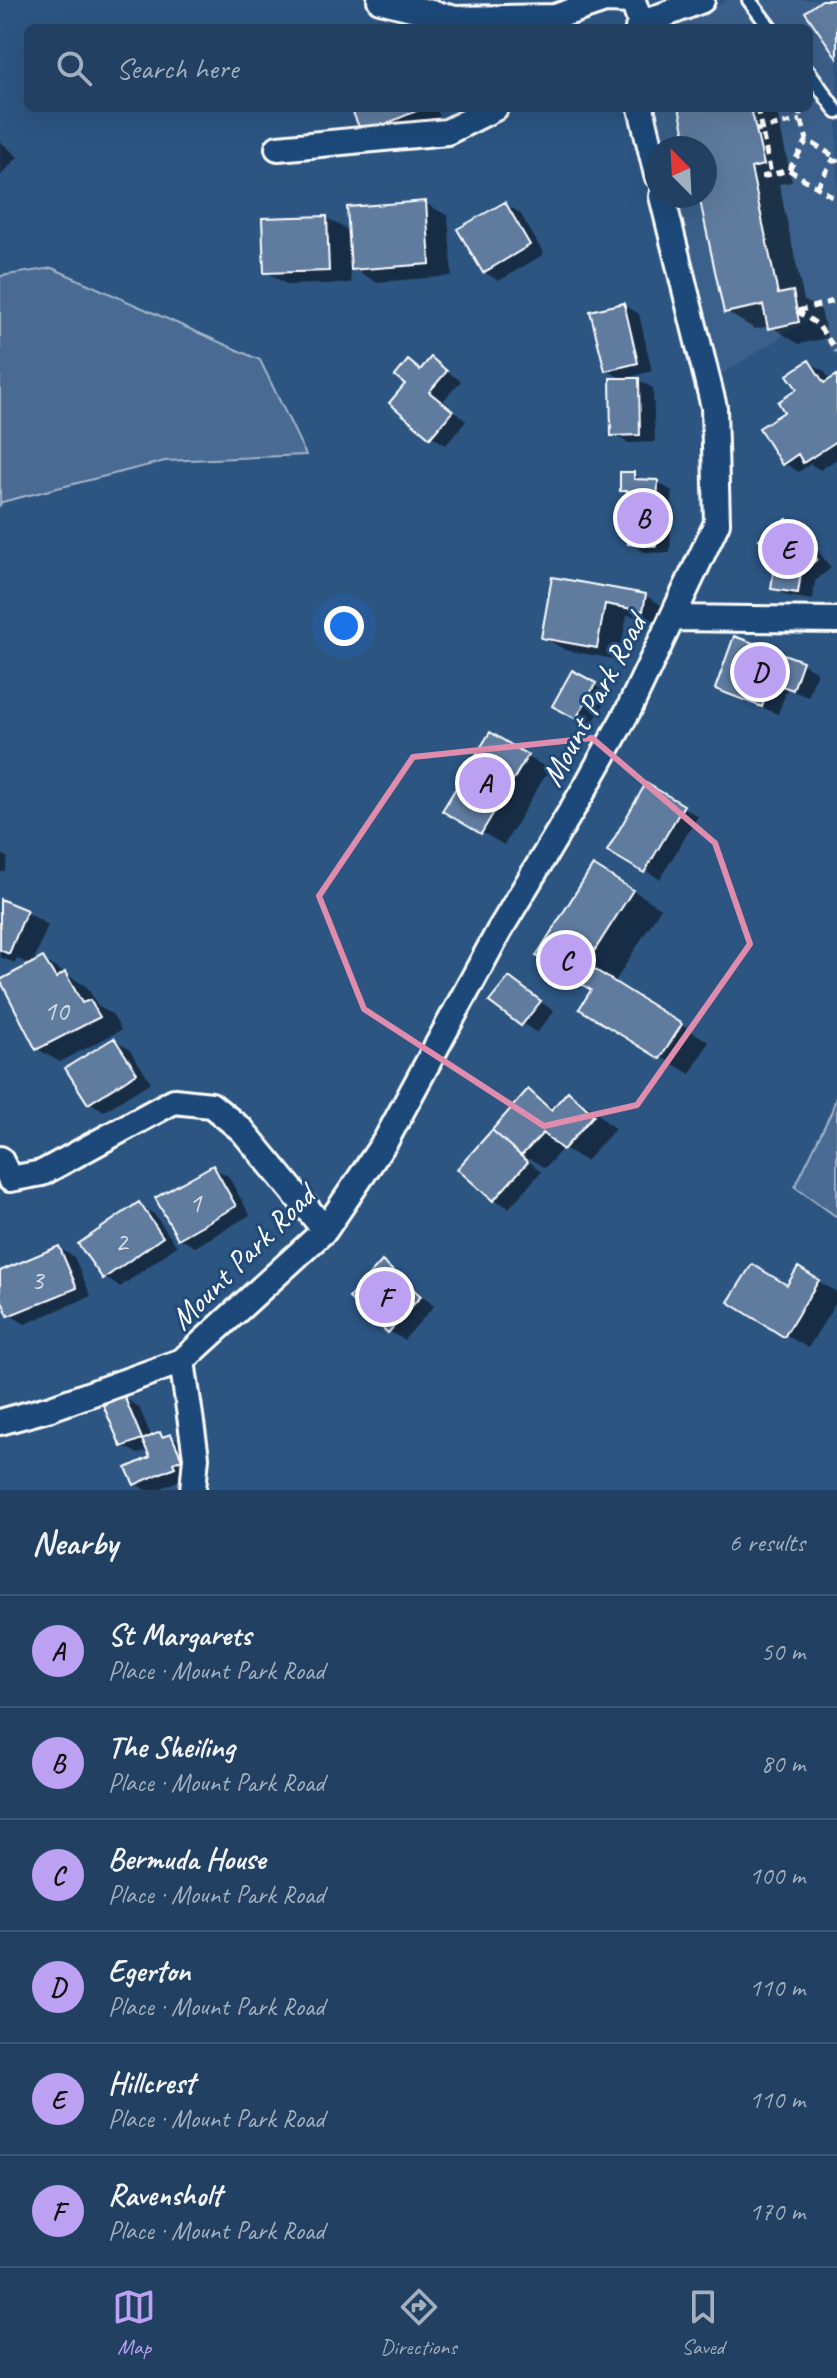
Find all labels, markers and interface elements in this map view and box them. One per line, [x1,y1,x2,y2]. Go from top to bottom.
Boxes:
search box [24,24,813,112]
icon: search [52,46,96,90]
text: Search here [116,49,238,87]
north arrow [645,136,717,208]
pin: B [617,488,669,548]
pin: E [762,519,814,579]
street label: Mount Park Road [531,602,658,793]
your location [324,606,364,646]
pin: D [734,642,786,702]
pin: A [459,753,511,813]
pin: C [540,930,592,990]
house number: 10 [43,993,71,1028]
street label: Mount Park Road [161,1172,327,1339]
house number: 1 [189,1185,203,1220]
house number: 2 [115,1224,130,1259]
house number: 3 [31,1262,46,1297]
pin: F [359,1267,411,1327]
text: Nearby [32,1521,118,1564]
text: 6 results [729,1526,805,1559]
text: St Margarets [108,1616,251,1654]
text: A [51,1635,65,1668]
text: 50 m [761,1635,805,1668]
text: Place · Mount Park Road [108,1654,325,1687]
text: The Sheiling [108,1728,234,1766]
text: B [51,1747,65,1780]
text: 80 m [761,1747,805,1780]
text: Place · Mount Park Road [108,1766,325,1799]
text: Bermuda House [108,1840,266,1878]
text: C [52,1859,64,1892]
text: 100 m [749,1859,805,1892]
text: Place · Mount Park Road [108,1878,325,1911]
text: Egerton [108,1952,190,1990]
text: D [50,1971,66,2004]
text: 110 m [749,1971,805,2004]
text: Place · Mount Park Road [108,1990,325,2023]
text: Hillcrest [108,2064,195,2102]
text: E [51,2083,65,2116]
text: 110 m [749,2083,805,2116]
text: Place · Mount Park Road [108,2102,325,2135]
text: Ravensholt [108,2176,221,2214]
text: F [52,2195,64,2228]
text: 170 m [749,2195,805,2228]
text: Place · Mount Park Road [108,2214,325,2247]
tab: Map [112,2285,156,2361]
tab: Directions [380,2285,457,2361]
tab: Saved [681,2285,725,2361]

